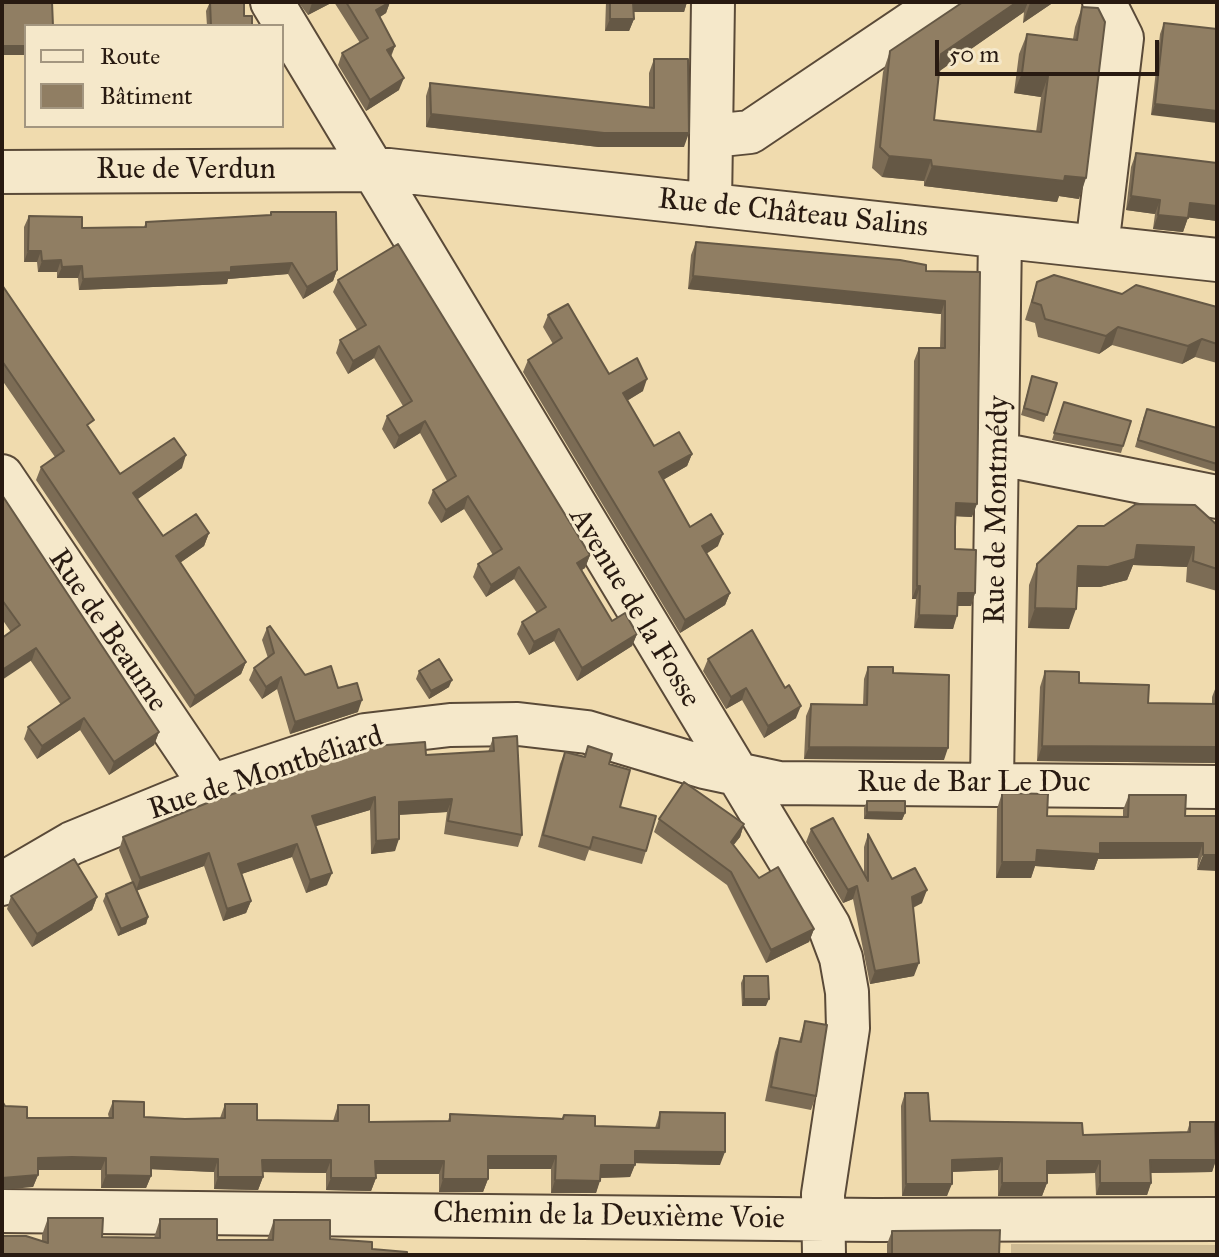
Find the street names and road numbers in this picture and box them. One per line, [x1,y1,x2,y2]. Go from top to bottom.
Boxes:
street label: Rue de Verdun [96,153,276,189]
street label: Rue de Château Salins [656,182,930,246]
street label: Rue de Montmédy [978,395,1018,625]
street label: Avenue de la Fosse [560,502,708,714]
street label: Rue de Beaume [39,543,175,719]
street label: Rue de Montbéliard [144,719,388,829]
street label: Rue de Bar Le Duc [857,766,1091,802]
street label: Chemin de la Deuxième Voie [433,1196,785,1238]

